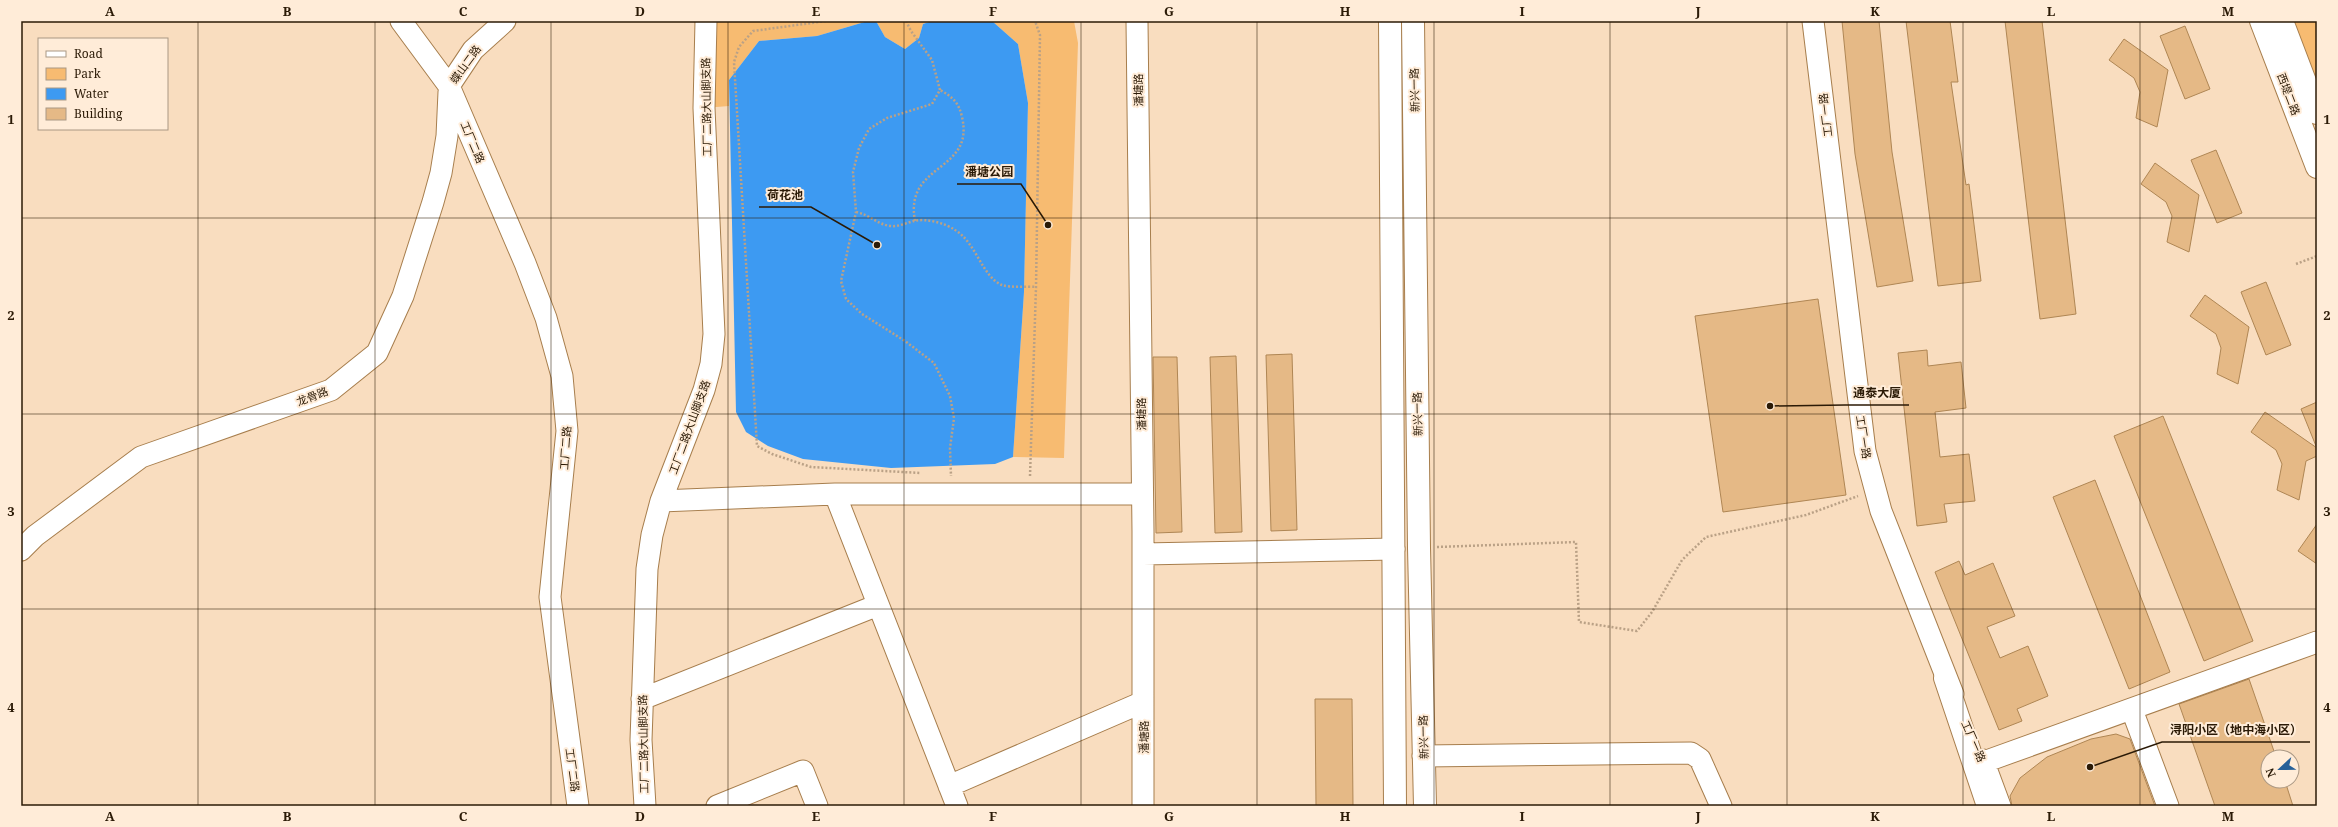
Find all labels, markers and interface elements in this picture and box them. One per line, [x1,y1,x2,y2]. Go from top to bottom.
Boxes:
text: A [105,2,115,20]
text: B [283,2,292,20]
text: C [459,2,468,20]
text: D [635,2,645,20]
text: E [812,2,821,20]
text: F [989,2,997,20]
text: G [1164,2,1174,20]
text: H [1340,2,1351,20]
text: I [1519,2,1525,20]
text: J [1694,2,1701,20]
text: K [1870,2,1880,20]
text: L [2047,2,2056,20]
text: M [2222,2,2235,20]
legend [38,38,168,130]
street label: 蝶山二路 [446,42,484,86]
text: Road [74,45,104,62]
street label: 工厂二路大山脚支路 [698,57,714,157]
text: Park [74,65,102,82]
street label: 新兴一路 [1406,68,1422,112]
street label: 西堤二路 [2274,71,2304,117]
street label: 潘塘路 [1130,73,1146,107]
text: Water [74,85,109,102]
street label: 工厂一路 [1815,92,1835,138]
text: Building [74,105,123,122]
text: 1 [7,110,15,128]
text: 1 [2323,110,2331,128]
street label: 工厂二路 [458,119,488,165]
callout: 潘塘公园 [957,160,1021,184]
text: 潘塘公园 [965,163,1013,180]
callout: 荷花池 [759,183,811,207]
text: 荷花池 [767,186,803,203]
text: 2 [7,306,15,324]
text: 2 [2323,306,2331,324]
street label: 工厂二路大山脚支路 [665,378,713,476]
callout: 通泰大厦 [1845,381,1909,405]
street label: 龙骨路 [294,383,330,409]
text: 通泰大厦 [1853,384,1901,401]
street label: 新兴一路 [1409,392,1425,436]
street label: 潘塘路 [1133,397,1149,431]
street label: 工厂一路 [1853,414,1875,460]
street label: 工厂二路 [556,426,574,470]
text: 3 [7,502,15,520]
text: 3 [2323,502,2331,520]
street label: 工厂二路大山脚支路 [635,694,651,794]
text: 4 [7,698,15,716]
text: 4 [2323,698,2331,716]
street label: 新兴一路 [1415,715,1431,759]
street label: 工厂一路 [1958,718,1990,764]
callout: 浔阳小区（地中海小区） [2162,718,2310,742]
street label: 潘塘路 [1136,721,1151,754]
text: 浔阳小区（地中海小区） [2170,721,2302,738]
street label: 工厂二路 [563,747,583,793]
north arrow [2260,749,2300,789]
text: N [2262,766,2279,780]
text: A [105,807,115,825]
text: B [283,807,292,825]
text: C [459,807,468,825]
text: D [635,807,645,825]
text: E [812,807,821,825]
text: F [989,807,997,825]
text: G [1164,807,1174,825]
text: H [1340,807,1351,825]
text: I [1519,807,1525,825]
text: J [1694,807,1701,825]
text: K [1870,807,1880,825]
text: L [2047,807,2056,825]
text: M [2222,807,2235,825]

